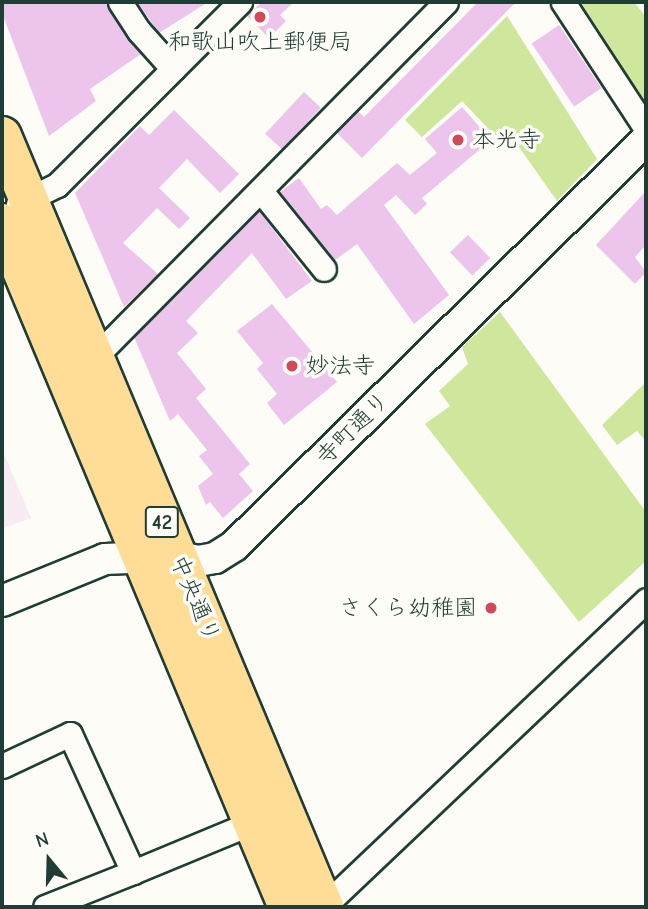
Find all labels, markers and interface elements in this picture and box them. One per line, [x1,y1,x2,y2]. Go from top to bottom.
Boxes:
marker: 和歌山吹上郵便局 [252,9,268,25]
place label: 和歌山吹上郵便局 [168,28,352,56]
place label: 本光寺 [472,126,541,154]
marker: 本光寺 [450,132,466,148]
place label: 妙法寺 [306,352,375,380]
marker: 妙法寺 [284,358,300,374]
street label: 寺町通り [311,387,395,471]
road number: 42 [144,504,180,540]
street label: 中央通り [164,551,226,647]
place label: さくら幼稚園 [339,594,477,622]
marker: さくら幼稚園 [483,600,499,616]
north arrow [14,825,84,895]
text: N [33,828,52,853]

